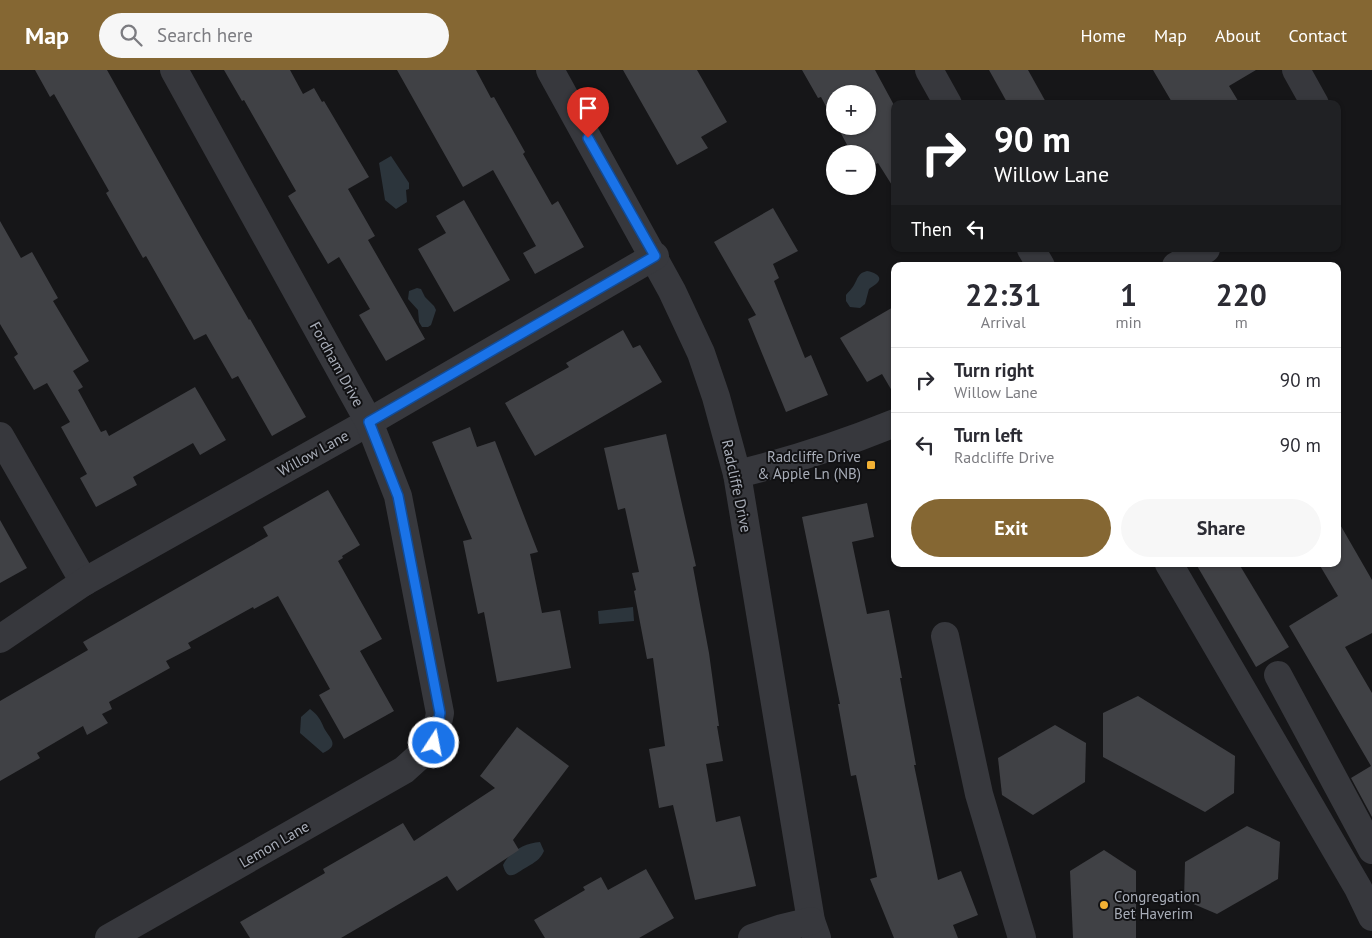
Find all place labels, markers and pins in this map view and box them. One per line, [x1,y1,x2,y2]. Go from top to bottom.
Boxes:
pin [567,87,609,138]
place label: Radcliffe Drive & Apple Ln (NB) [757,447,861,483]
marker: Radcliffe Drive & Apple Ln (NB) [865,459,877,471]
place label: Congregation Bet Haverim [1114,887,1200,923]
marker: Congregation Bet Haverim [1098,899,1110,911]

